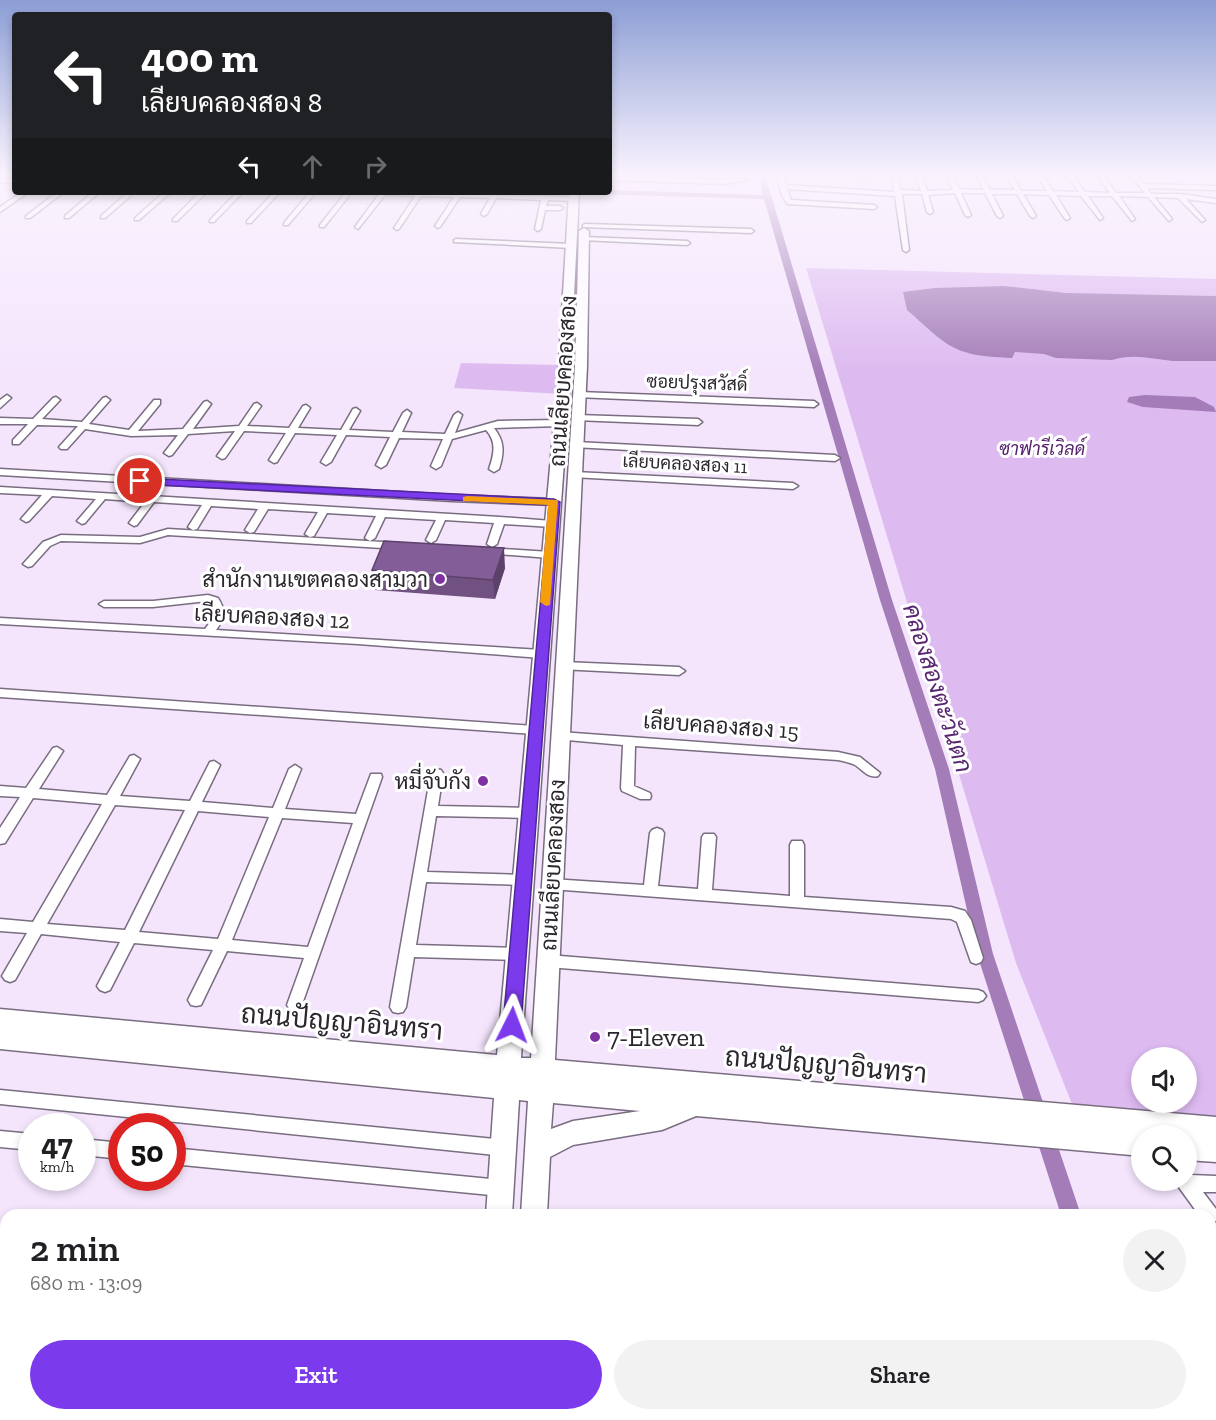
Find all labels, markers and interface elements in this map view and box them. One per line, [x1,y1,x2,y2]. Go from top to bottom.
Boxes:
text: 400 m [141,32,258,83]
icon: left [42,36,120,114]
text: เลียบคลองสอง 8 [141,87,322,119]
icon: left [233,150,266,183]
icon: ahead [296,150,329,183]
icon: right [359,150,392,183]
street label: ถนนเลียบคลองสอง [544,294,582,468]
street label: ซอยปรุงสวัสดิ์ [646,365,748,397]
park label: ซาฟารีเวิลด์ [999,436,1088,460]
street label: เลียบคลองสอง 11 [622,448,748,478]
pin [114,455,165,506]
icon: arrive [123,464,156,497]
place label: สำนักงานเขตคลองสามวา [202,566,428,593]
marker: สำนักงานเขตคลองสามวา [433,572,447,586]
street label: เลียบคลองสอง 12 [194,599,350,635]
water label: คลองสองตะวันตก [897,600,979,776]
street label: เลียบคลองสอง 15 [642,707,800,745]
place label: หมี่จับกัง [394,762,471,795]
marker: หมี่จับกัง [476,774,490,788]
street label: ถนนเลียบคลองสอง [535,779,571,951]
position arrow [480,993,544,1057]
street label: ถนนปัญญาอินทรา [240,996,444,1047]
place label: 7-Eleven [607,1021,705,1053]
marker: 7-Eleven [588,1030,602,1044]
street label: ถนนปัญญาอินทรา [724,1039,928,1090]
map controls [1131,1047,1197,1191]
button: sound [1131,1047,1197,1113]
speed limit sign: 50 [108,1113,186,1191]
button: search [1131,1125,1197,1191]
text: 47 [41,1127,73,1163]
text: km/h [40,1158,74,1176]
text: 2 min [30,1227,119,1270]
button: close [1123,1229,1186,1292]
text: 680 m · 13:09 [30,1271,142,1295]
button: Exit [30,1340,602,1409]
button: Share [614,1340,1186,1409]

